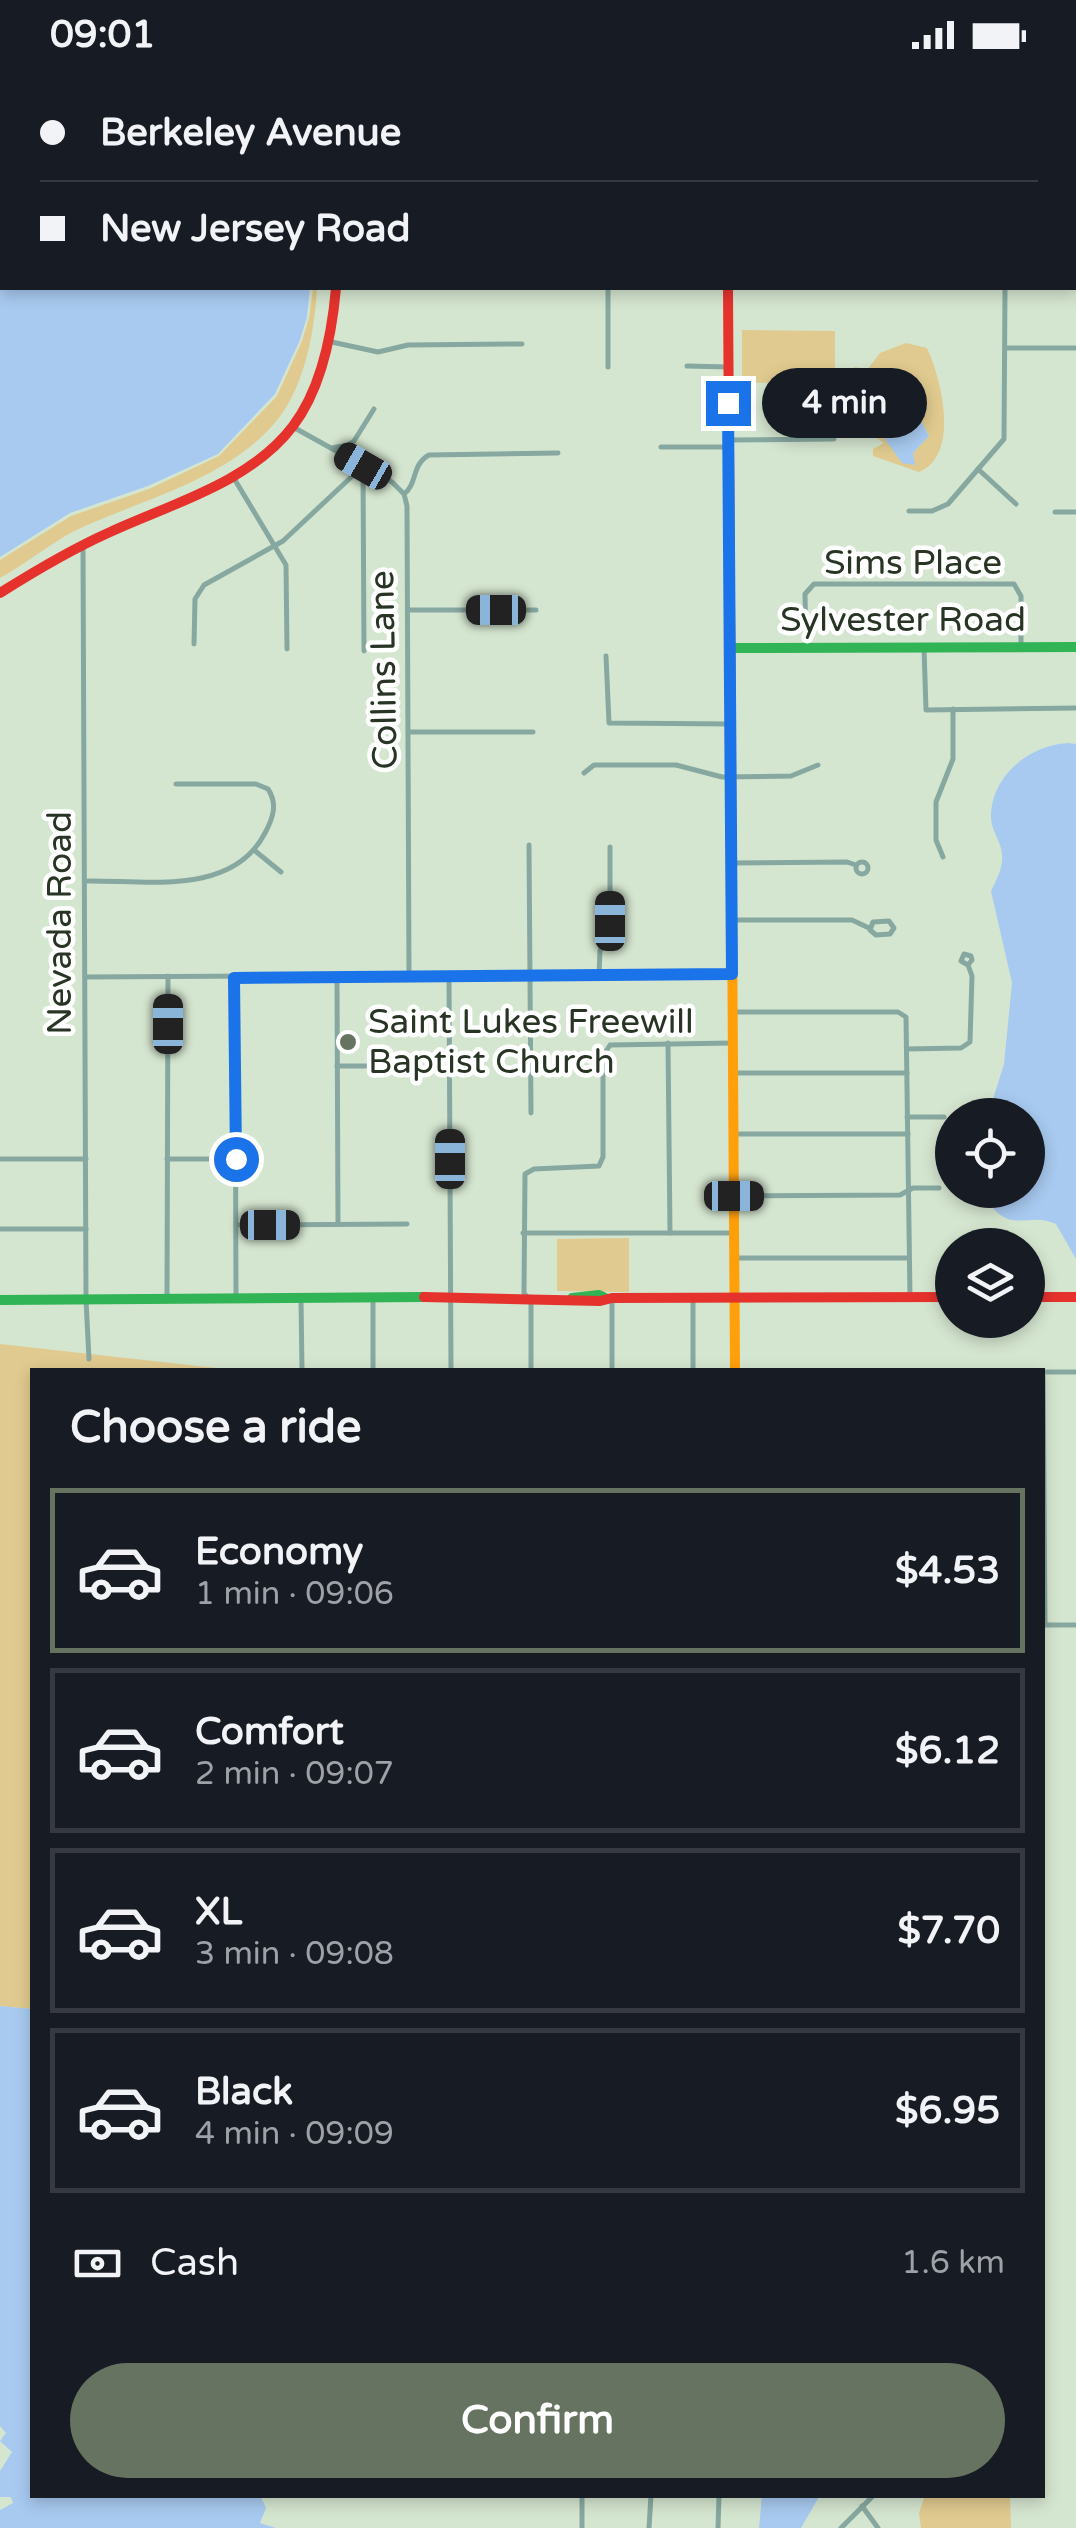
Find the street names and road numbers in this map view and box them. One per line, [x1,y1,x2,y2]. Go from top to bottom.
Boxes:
street label: Sims Place [824,542,1002,584]
street label: Collins Lane [361,570,407,770]
street label: Sylvester Road [780,599,1026,641]
street label: Nevada Road [39,811,81,1035]

